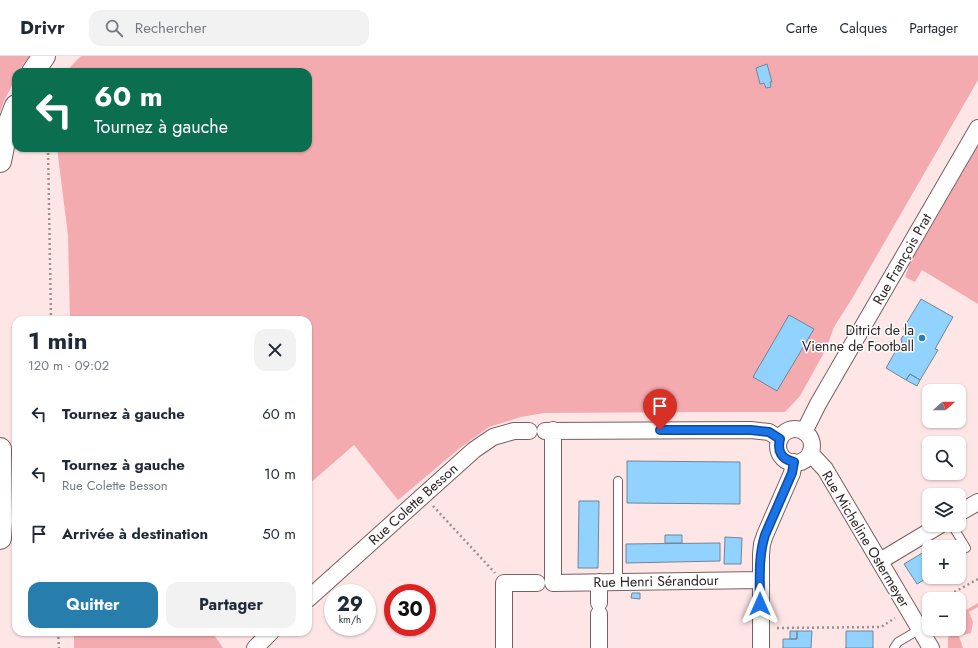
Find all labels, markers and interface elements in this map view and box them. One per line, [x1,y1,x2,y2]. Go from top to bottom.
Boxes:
search box [89,10,369,46]
text: Drivr [20,14,65,41]
icon: search [103,17,125,39]
text: Rechercher [135,17,207,39]
text: Carte [786,18,817,38]
text: Calques [839,18,887,38]
text: Partager [909,18,958,38]
text: 60 m [94,76,163,117]
icon: left [28,84,80,136]
text: Tournez à gauche [94,114,228,140]
street label: Rue François Prat [868,209,937,308]
place label: Ditrict de la Vienne de Football [802,320,914,356]
text: 1 min [28,323,88,358]
button: close [254,329,296,371]
marker: Ditrict de la Vienne de Football [917,333,927,343]
text: 120 m · 09:02 [28,356,109,375]
north arrow [922,384,966,428]
map controls [922,384,966,636]
pin [643,389,677,430]
icon: arrive [649,395,671,417]
icon: left [28,403,50,425]
text: Tournez à gauche [62,403,185,425]
text: 60 m [262,403,296,425]
button: search [922,436,966,480]
text: Tournez à gauche [62,454,185,476]
street label: Rue Colette Besson [364,459,462,549]
icon: left [28,463,50,485]
text: 10 m [264,463,296,485]
street label: Rue Micheline Ostermeyer [817,467,915,611]
text: Rue Colette Besson [62,476,168,495]
button: layers [922,488,966,532]
icon: arrive [28,523,50,545]
text: Arrivée à destination [62,523,208,545]
text: 50 m [262,523,296,545]
button: + [922,540,966,584]
street label: Rue Henri Sérandour [593,570,719,592]
button: Quitter [28,582,158,628]
button: Partager [166,582,296,628]
position arrow [739,583,781,625]
speed limit sign: 30 [384,584,436,636]
text: 29 [337,590,363,619]
button: − [922,592,966,636]
text: km/h [339,612,361,627]

